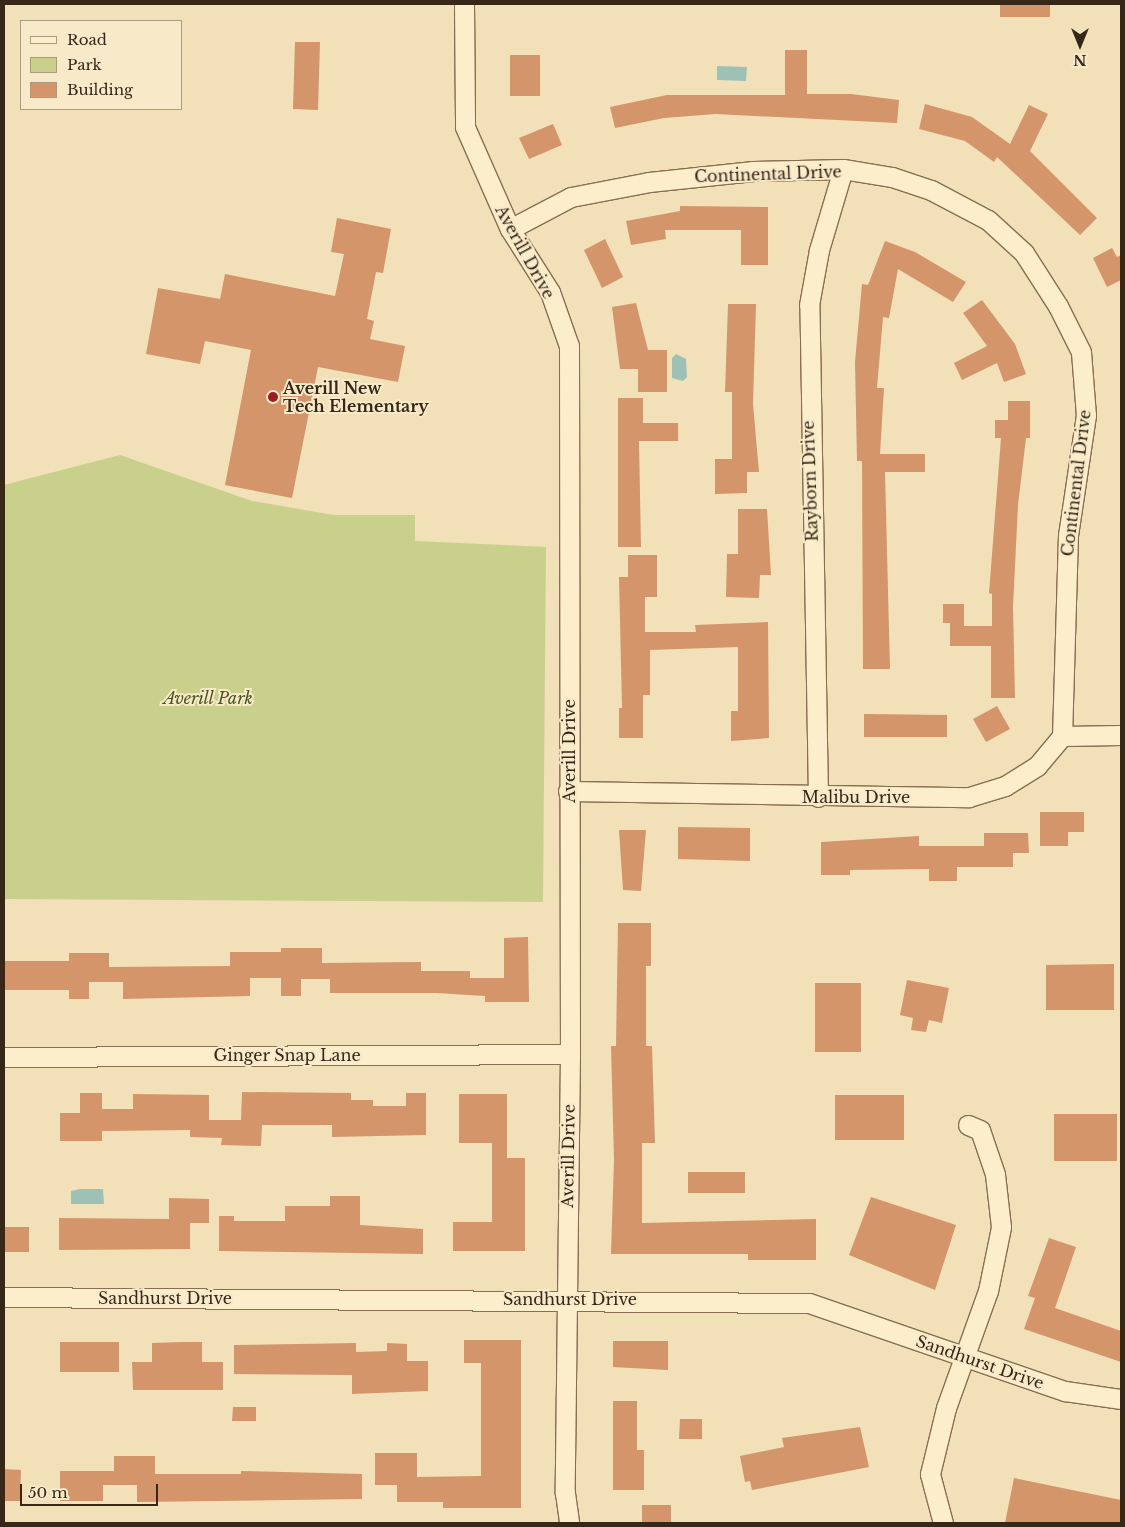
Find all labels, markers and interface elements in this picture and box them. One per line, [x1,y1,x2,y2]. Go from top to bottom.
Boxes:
legend [20,20,182,110]
north arrow [1055,20,1105,70]
text: Road [67,30,107,49]
text: N [1073,51,1087,69]
text: Park [67,55,102,74]
text: Building [67,80,133,99]
street label: Continental Drive [694,162,842,186]
street label: Averill Drive [491,202,559,302]
place label: Averill New Tech Elementary [283,378,429,416]
marker: Averill New Tech Elementary [267,391,279,403]
street label: Continental Drive [1057,409,1095,557]
street label: Rayborn Drive [798,420,822,542]
park label: Averill Park [163,688,253,708]
street label: Averill Drive [559,699,579,803]
street label: Malibu Drive [802,787,910,807]
street label: Ginger Snap Lane [213,1045,361,1065]
street label: Averill Drive [557,1104,579,1208]
street label: Sandhurst Drive [98,1288,232,1308]
street label: Sandhurst Drive [503,1289,637,1309]
street label: Sandhurst Drive [914,1331,1046,1393]
scale bar [22,1474,160,1506]
text: 50 m [28,1483,68,1502]

